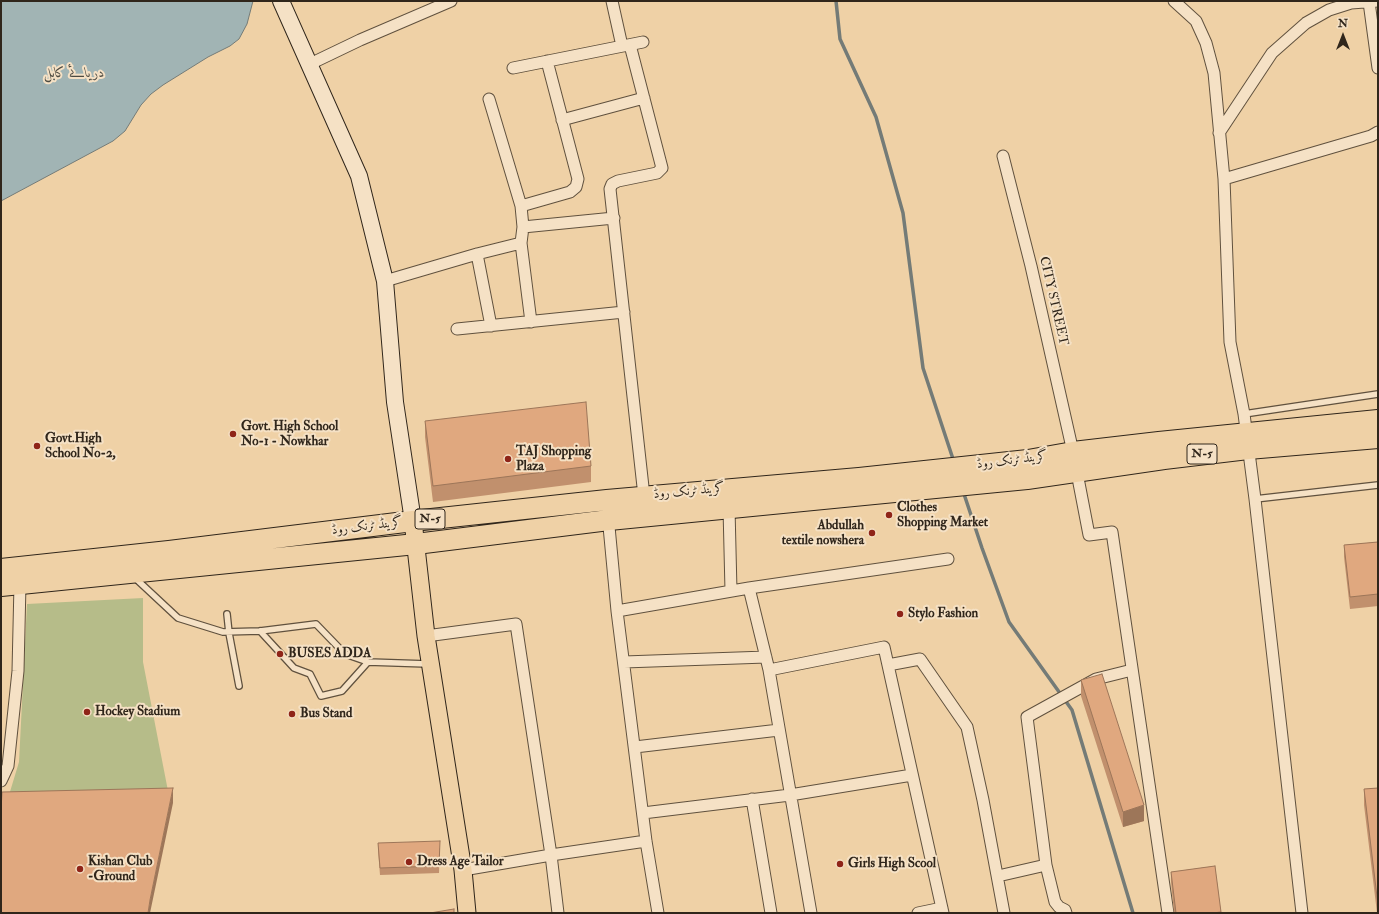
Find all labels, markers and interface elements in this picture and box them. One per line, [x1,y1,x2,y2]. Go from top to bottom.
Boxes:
north arrow [1323,16,1363,56]
text: N [1338,17,1348,30]
water label: دریائے کابل [43,66,105,82]
street label: CITY STREET [1035,255,1071,347]
place label: Govt. High School No-1 - Nowkhar [241,419,338,450]
marker: Govt. High School No-1 - Nowkhar [228,429,238,439]
place label: Govt.High School No-2, [45,431,116,462]
marker: Govt.High School No-2, [32,441,42,451]
place label: TAJ Shopping Plaza [516,444,591,475]
road number: N-5 [1187,444,1217,464]
street label: گرینڈ ٹرنک روڈ [976,449,1048,473]
marker: TAJ Shopping Plaza [503,454,513,464]
street label: گرینڈ ٹرنک روڈ [653,481,725,503]
place label: Clothes Shopping Market [897,500,988,531]
road number: N-5 [415,509,445,529]
marker: Clothes Shopping Market [884,510,894,520]
street label: گرینڈ ٹرنک روڈ [331,515,403,539]
place label: Abdullah textile nowshera [782,518,864,549]
marker: Abdullah textile nowshera [867,528,877,538]
place label: Stylo Fashion [908,606,978,622]
marker: Stylo Fashion [895,609,905,619]
place label: BUSES ADDA [288,646,371,662]
marker: BUSES ADDA [275,649,285,659]
place label: Hockey Stadium [95,704,180,720]
place label: Bus Stand [300,706,352,722]
marker: Hockey Stadium [82,707,92,717]
marker: Bus Stand [287,709,297,719]
place label: Kishan Club -Ground [88,854,152,885]
place label: Dress Age Tailor [417,854,504,870]
place label: Girls High Scool [848,856,936,872]
marker: Dress Age Tailor [404,857,414,867]
marker: Girls High Scool [835,859,845,869]
marker: Kishan Club -Ground [75,864,85,874]

